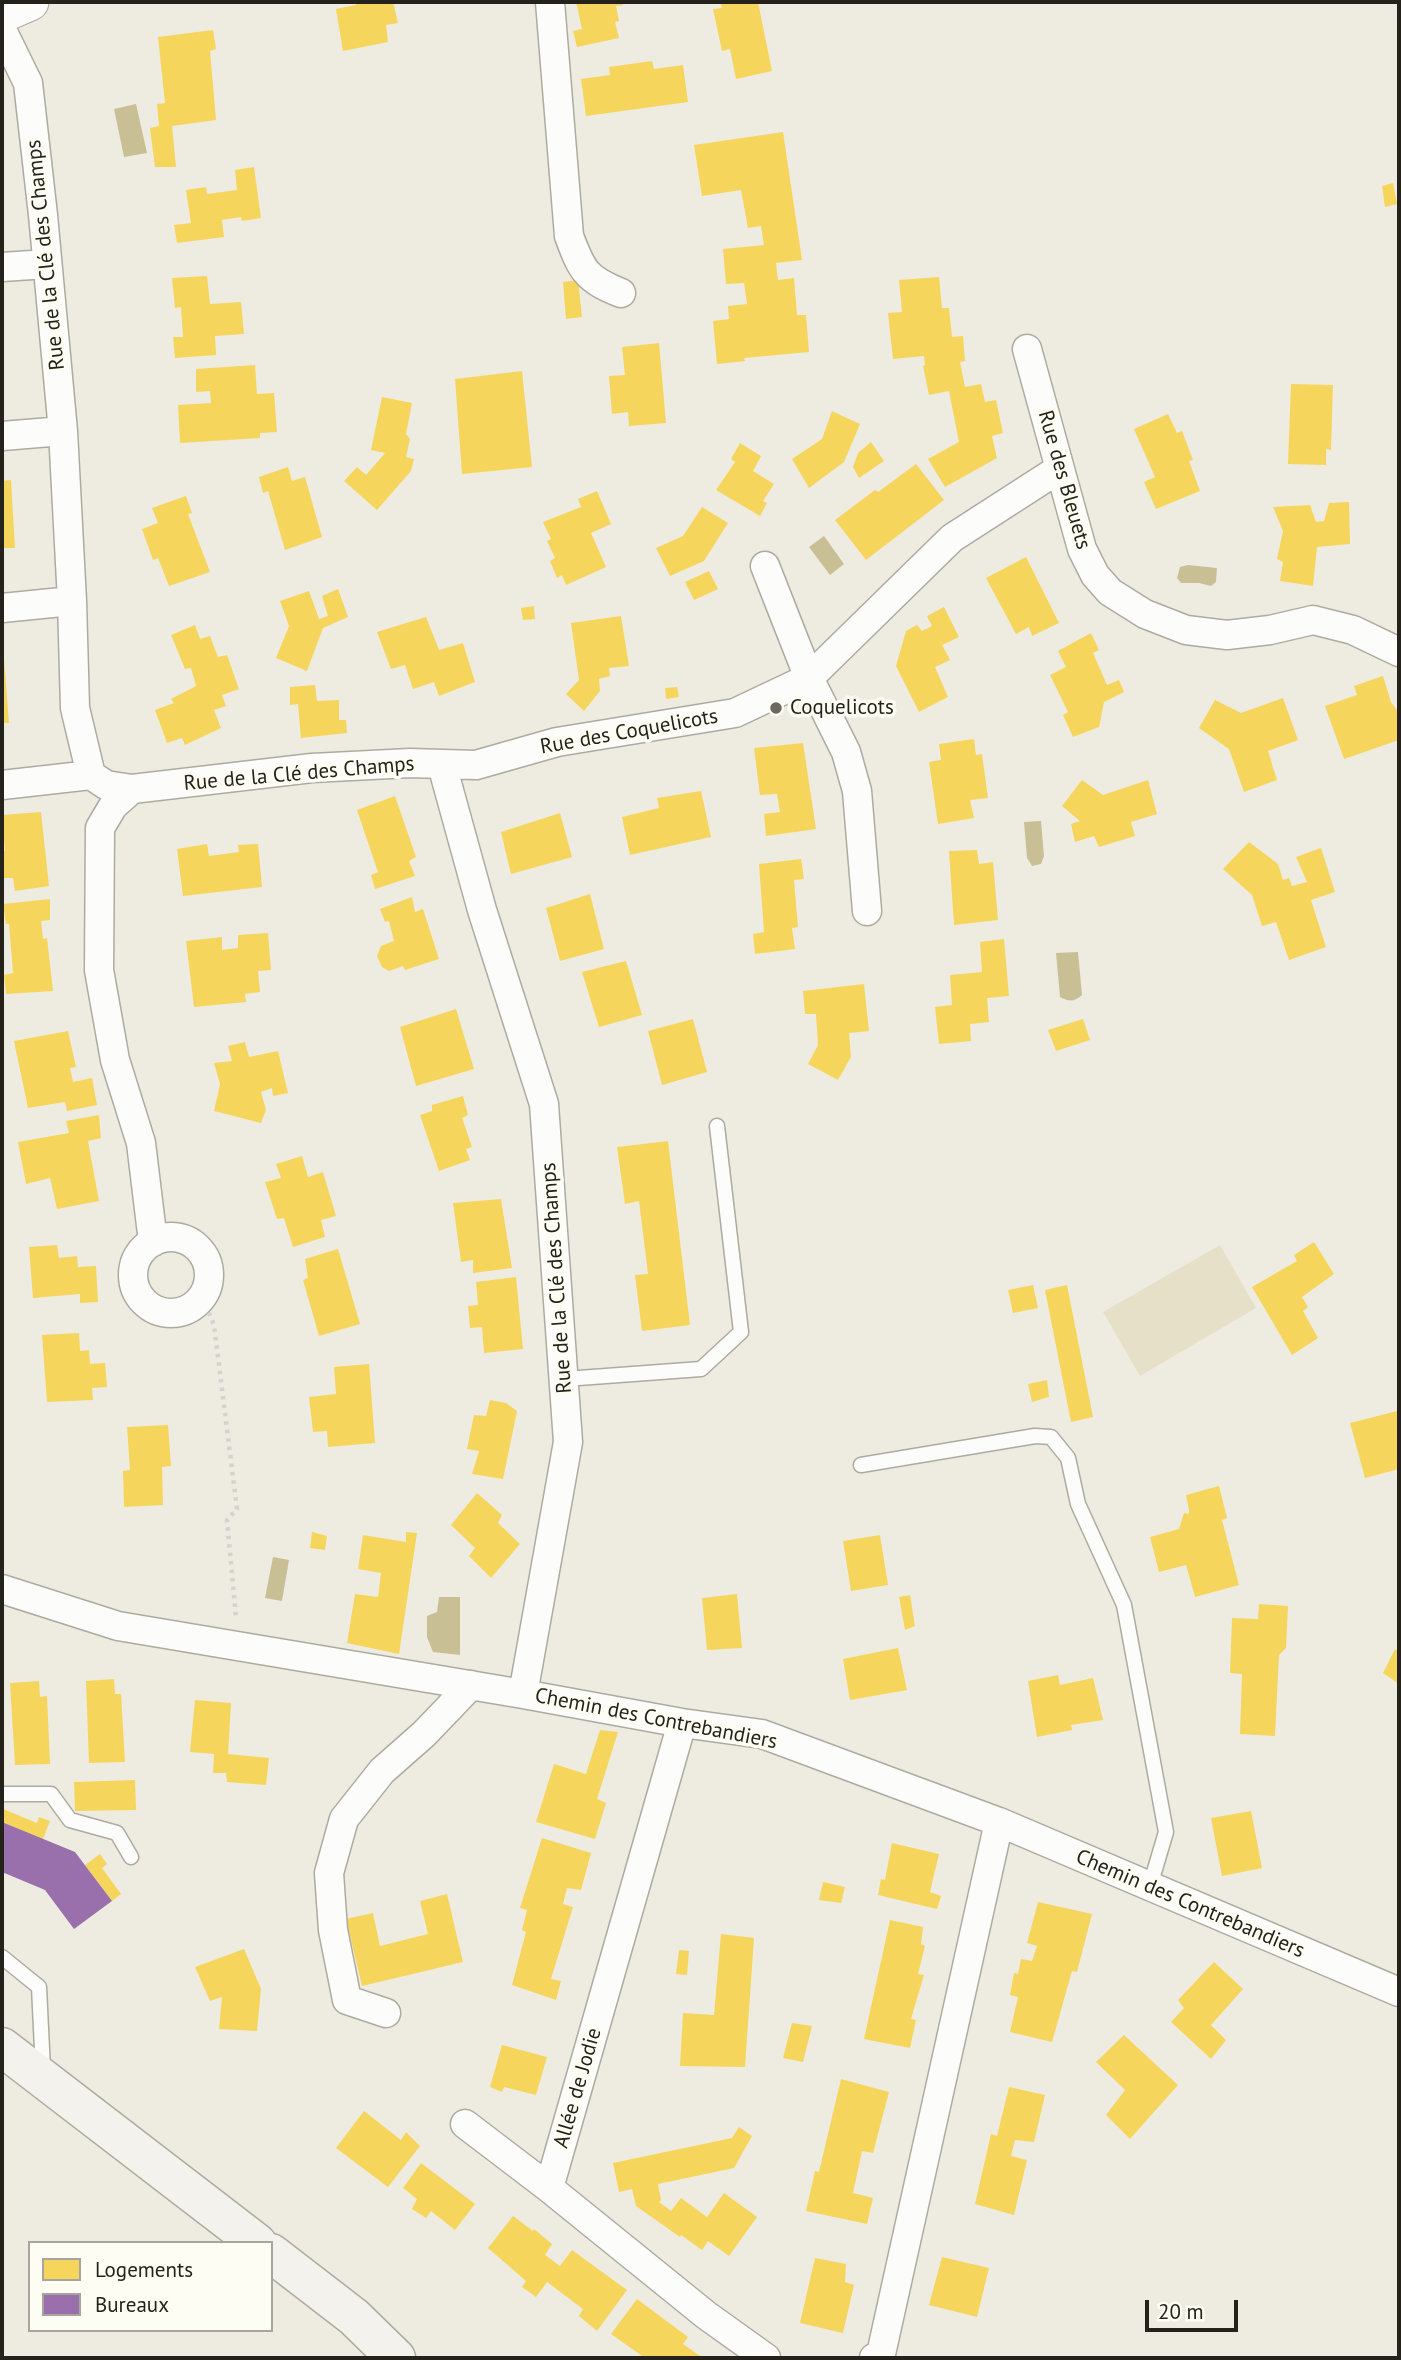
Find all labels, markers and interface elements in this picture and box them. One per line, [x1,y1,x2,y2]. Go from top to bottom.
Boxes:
street label: Rue de la Clé des Champs [21,139,71,371]
street label: Rue des Bleuets [1032,408,1096,552]
place label: Coquelicots [790,695,894,721]
marker: Coquelicots [768,700,784,716]
street label: Rue des Coquelicots [538,704,720,760]
street label: Rue de la Clé des Champs [183,751,415,797]
street label: Rue de la Clé des Champs [536,1162,578,1394]
street label: Chemin des Contrebandiers [533,1683,779,1755]
street label: Chemin des Contrebandiers [1072,1844,1308,1964]
street label: Allée de Jodie [549,2025,607,2151]
legend [28,2241,273,2332]
text: Logements [95,2256,193,2283]
scale bar [1149,2286,1242,2330]
text: Bureaux [95,2291,169,2318]
text: 20 m [1158,2298,1204,2325]

